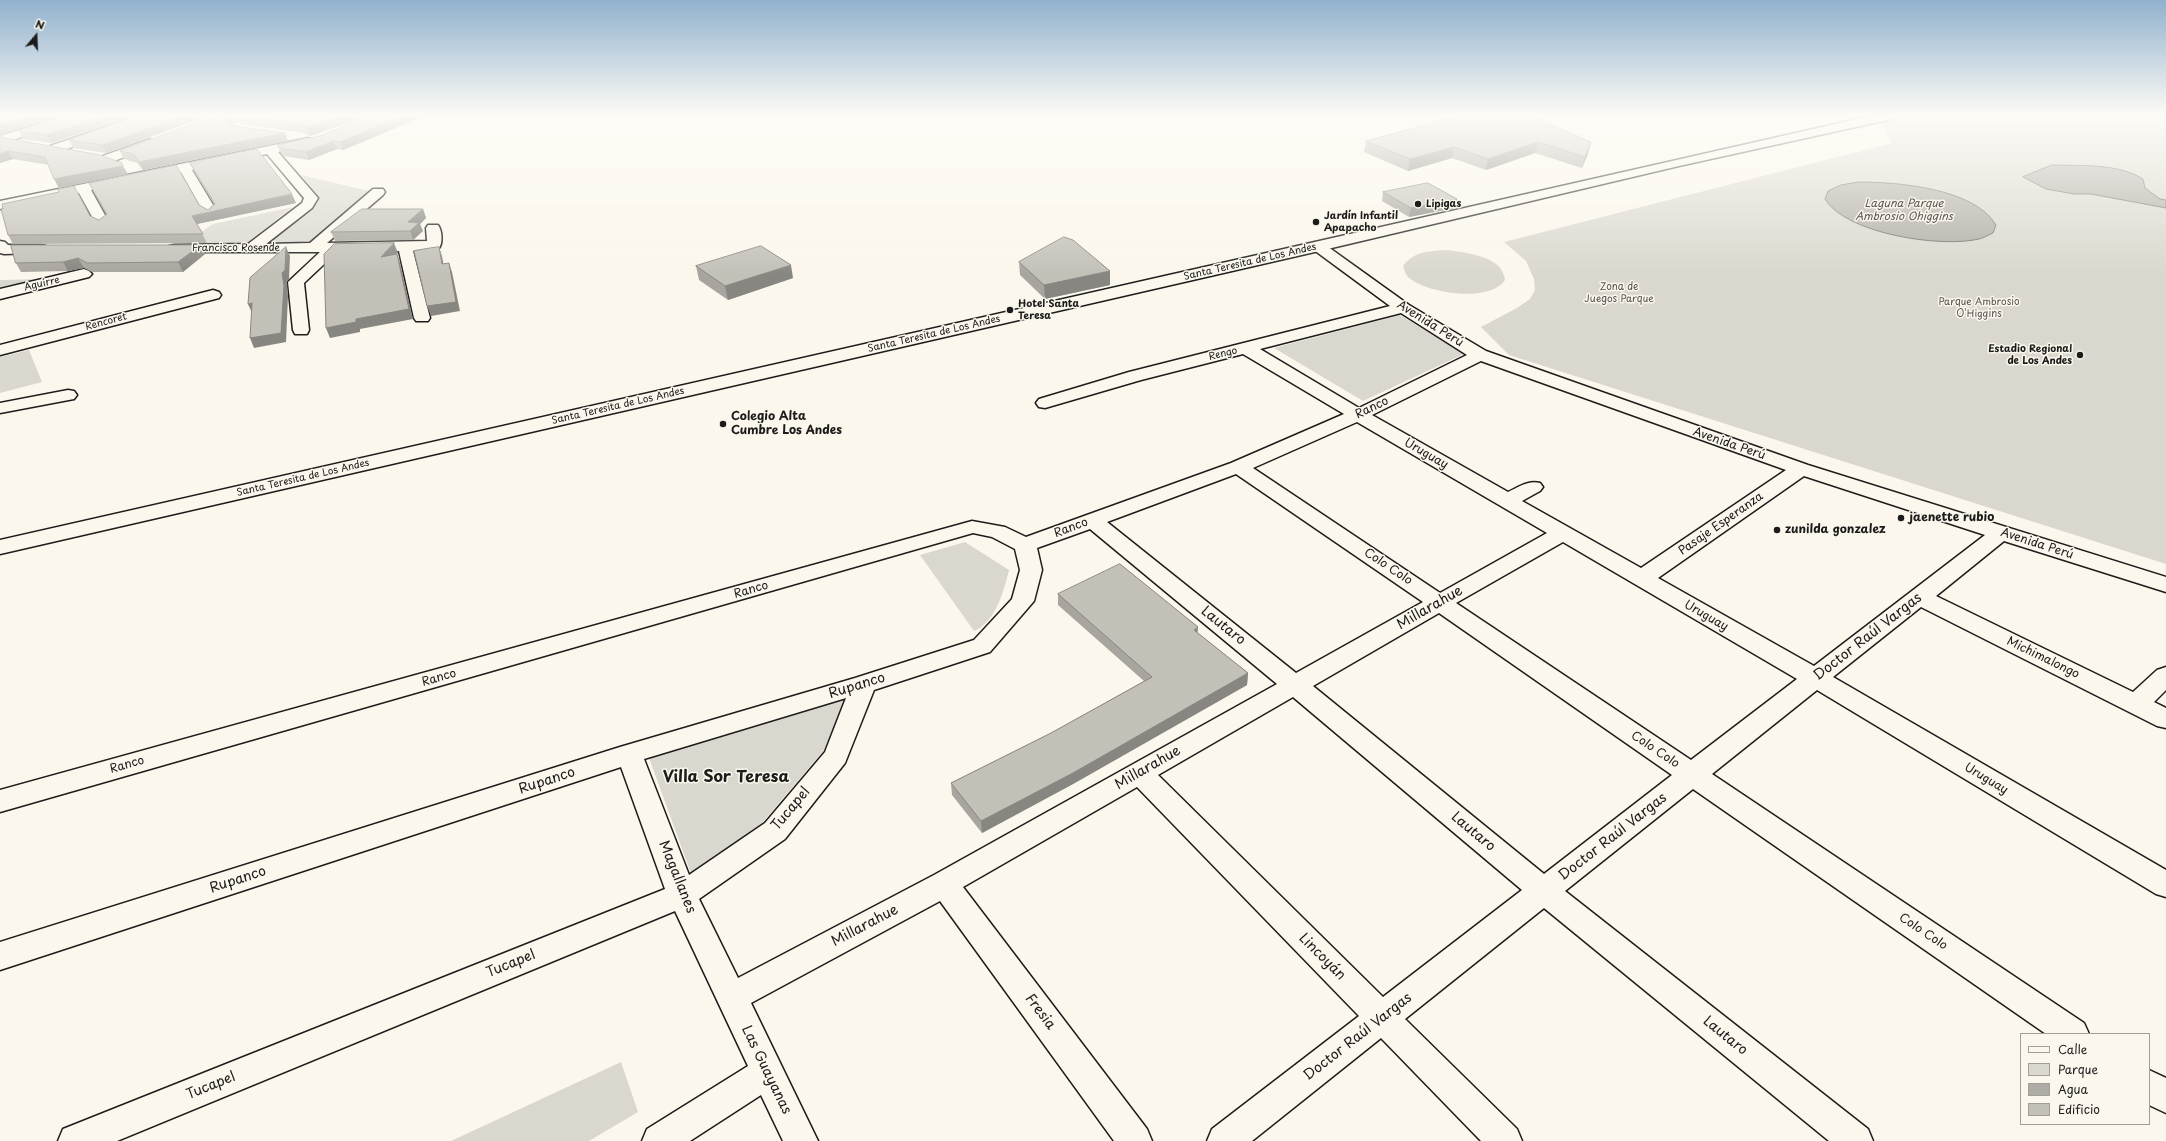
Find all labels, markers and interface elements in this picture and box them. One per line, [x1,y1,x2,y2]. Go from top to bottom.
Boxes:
text: N [33,15,47,34]
north arrow [16,16,56,56]
water label: Laguna Parque Ambrosio Ohiggins [1855,197,1953,223]
place label: Lipigas [1426,198,1461,210]
marker: Lipigas [1413,199,1423,209]
place label: Jardín Infantil Apapacho [1324,210,1398,234]
marker: Jardín Infantil Apapacho [1311,217,1321,227]
street label: Santa Teresita de Los Andes [1183,241,1317,283]
street label: Francisco Rosende [192,242,280,254]
street label: Aguirre [23,274,61,294]
park label: Zona de Juegos Parque [1584,281,1654,304]
park label: Parque Ambrosio O'Higgins [1938,296,2020,320]
place label: Hotel Santa Teresa [1018,298,1079,322]
street label: Avenida Perú [1394,298,1466,350]
marker: Hotel Santa Teresa [1005,305,1015,315]
street label: Rencoret [84,311,128,333]
street label: Santa Teresita de Los Andes [867,313,1001,355]
place label: Estadio Regional de Los Andes [1988,343,2072,366]
street label: Rengo [1207,345,1239,363]
marker: Estadio Regional de Los Andes [2075,350,2085,360]
street label: Santa Teresita de Los Andes [551,385,685,427]
street label: Ranco [1353,394,1391,422]
place label: Colegio Alta Cumbre Los Andes [731,410,842,438]
marker: Colegio Alta Cumbre Los Andes [718,419,728,429]
street label: Avenida Perú [1691,425,1767,463]
street label: Uruguay [1401,436,1451,472]
street label: Santa Teresita de Los Andes [236,457,370,499]
street label: Pasaje Esperanza [1676,489,1766,559]
place label: jaenette rubio [1909,511,1994,525]
marker: jaenette rubio [1896,513,1906,523]
street label: Ranco [1052,515,1090,541]
place label: zunilda gonzalez [1785,523,1886,537]
marker: zunilda gonzalez [1772,525,1782,535]
street label: Avenida Perú [1999,525,2075,563]
street label: Colo Colo [1361,546,1415,588]
street label: Ranco [732,578,770,602]
street label: Millarahue [1394,582,1466,634]
street label: Doctor Raúl Vargas [1811,590,1925,684]
street label: Uruguay [1681,598,1731,634]
street label: Lautaro [1197,603,1249,649]
street label: Michimalongo [2004,634,2082,682]
street label: Ranco [420,666,458,690]
street label: Rupanco [827,669,887,703]
street label: Colo Colo [1628,729,1682,771]
street label: Millarahue [1112,742,1184,794]
street label: Ranco [108,753,146,777]
street label: Uruguay [1961,760,2011,798]
street label: Rupanco [517,764,577,798]
district label: Villa Sor Teresa [663,768,789,788]
street label: Tucapel [768,784,814,834]
street label: Doctor Raúl Vargas [1556,790,1670,884]
street label: Lautaro [1448,809,1498,855]
street label: Magallanes [655,838,699,916]
street label: Rupanco [208,863,268,897]
street label: Millarahue [829,901,901,951]
street label: Colo Colo [1896,911,1950,953]
street label: Lincoyán [1295,930,1349,984]
street label: Tucapel [484,947,538,981]
street label: Doctor Raúl Vargas [1301,990,1415,1084]
street label: Fresia [1021,991,1059,1033]
street label: Lautaro [1699,1013,1751,1059]
street label: Las Guayanas [737,1023,795,1117]
legend [2020,1033,2150,1125]
text: Calle [2058,1040,2087,1058]
text: Parque [2058,1060,2098,1078]
street label: Tucapel [184,1069,238,1103]
text: Agua [2058,1080,2088,1098]
text: Edificio [2058,1100,2100,1118]

